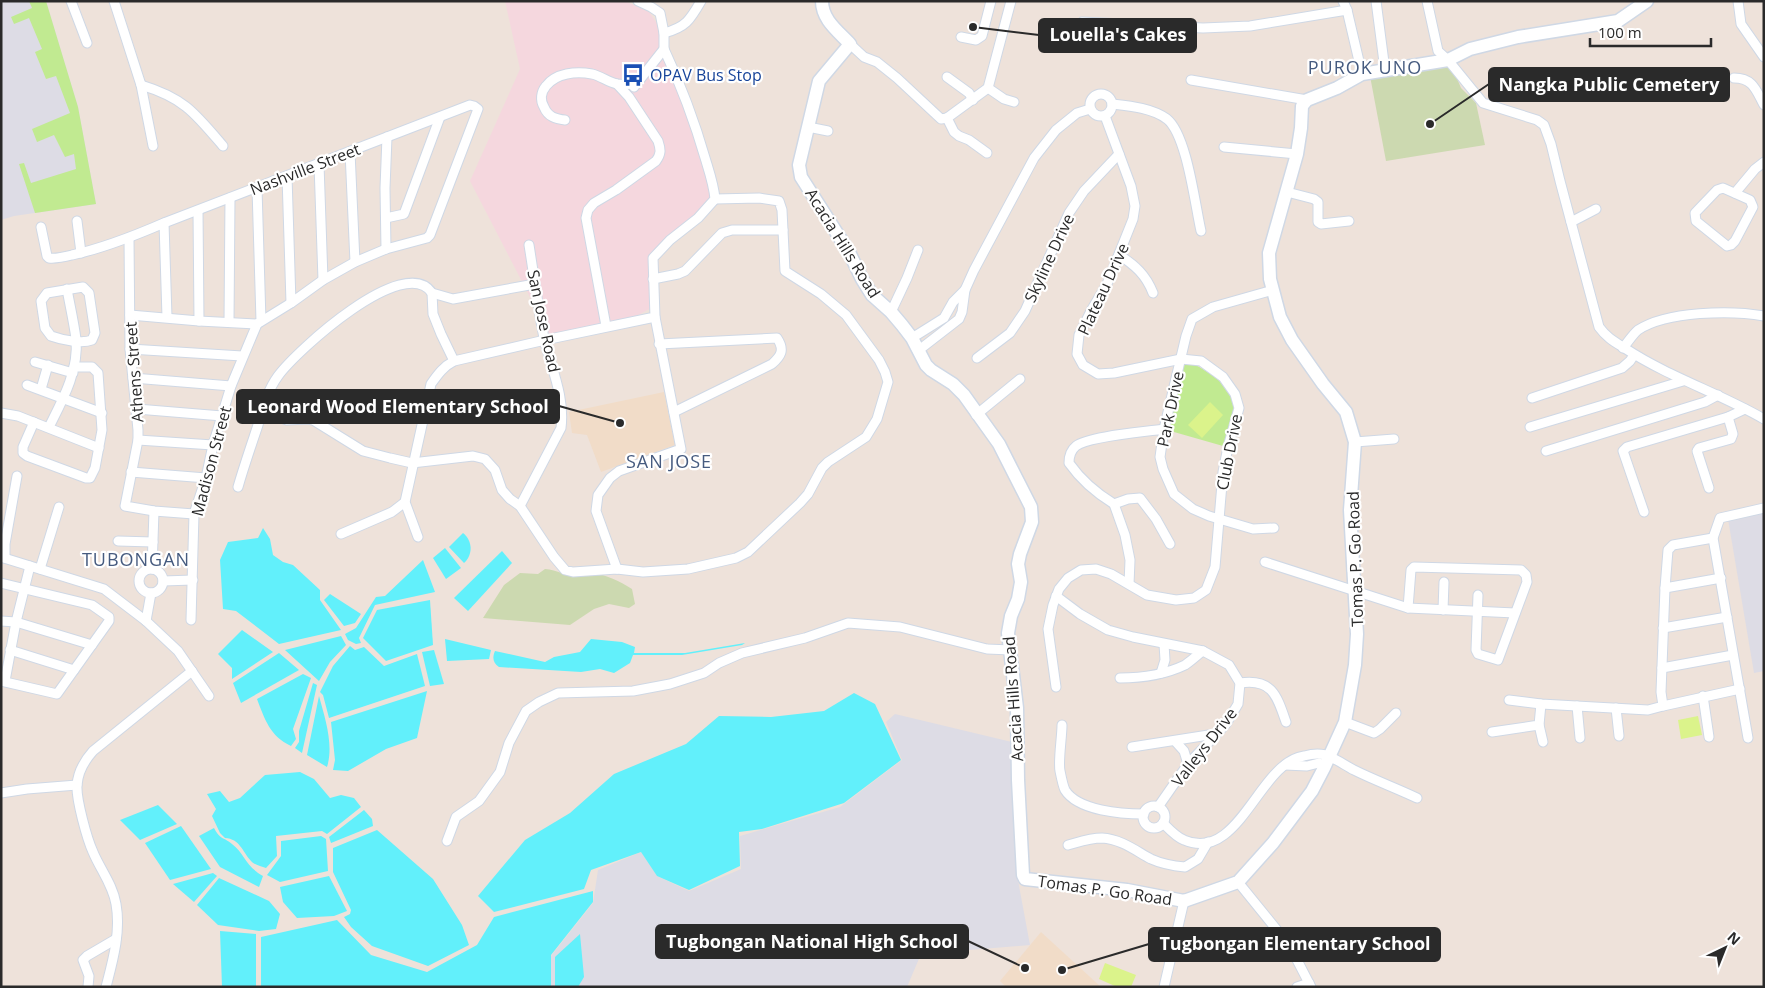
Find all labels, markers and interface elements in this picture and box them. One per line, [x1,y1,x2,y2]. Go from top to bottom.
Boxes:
scale bar [1590,15,1711,47]
callout: Louella's Cakes [1039,19,1196,52]
text: Louella's Cakes [1049,22,1187,46]
text: 100 m [1598,22,1642,42]
district label: PUROK UNO [1308,55,1422,79]
bus stop icon: OPAV Bus Stop [620,62,646,88]
place label: OPAV Bus Stop [650,64,762,86]
callout: Nangka Public Cemetery [1489,68,1729,101]
text: Nangka Public Cemetery [1499,72,1720,96]
street label: Nashville Street [247,138,364,200]
street label: Acacia Hills Road [800,184,886,302]
street label: Skyline Drive [1019,210,1079,306]
street label: Plateau Drive [1072,239,1134,339]
street label: San Jose Road [522,268,566,374]
street label: Athens Street [119,321,148,423]
street label: Park Drive [1151,369,1189,449]
callout: Leonard Wood Elementary School [237,390,559,423]
text: Leonard Wood Elementary School [247,394,549,418]
street label: Madison Street [186,403,236,518]
street label: Club Drive [1211,412,1247,492]
district label: SAN JOSE [626,449,712,473]
street label: Tomas P. Go Road [1342,491,1368,627]
district label: TUBONGAN [82,547,190,571]
street label: Acacia Hills Road [998,636,1028,762]
street label: Valleys Drive [1166,703,1242,791]
street label: Tomas P. Go Road [1036,870,1174,910]
north arrow [1700,923,1750,973]
callout: Tugbongan National High School [656,925,968,958]
text: N [1724,927,1745,949]
callout: Tugbongan Elementary School [1149,928,1440,961]
text: Tugbongan National High School [666,929,958,953]
text: Tugbongan Elementary School [1159,931,1431,955]

